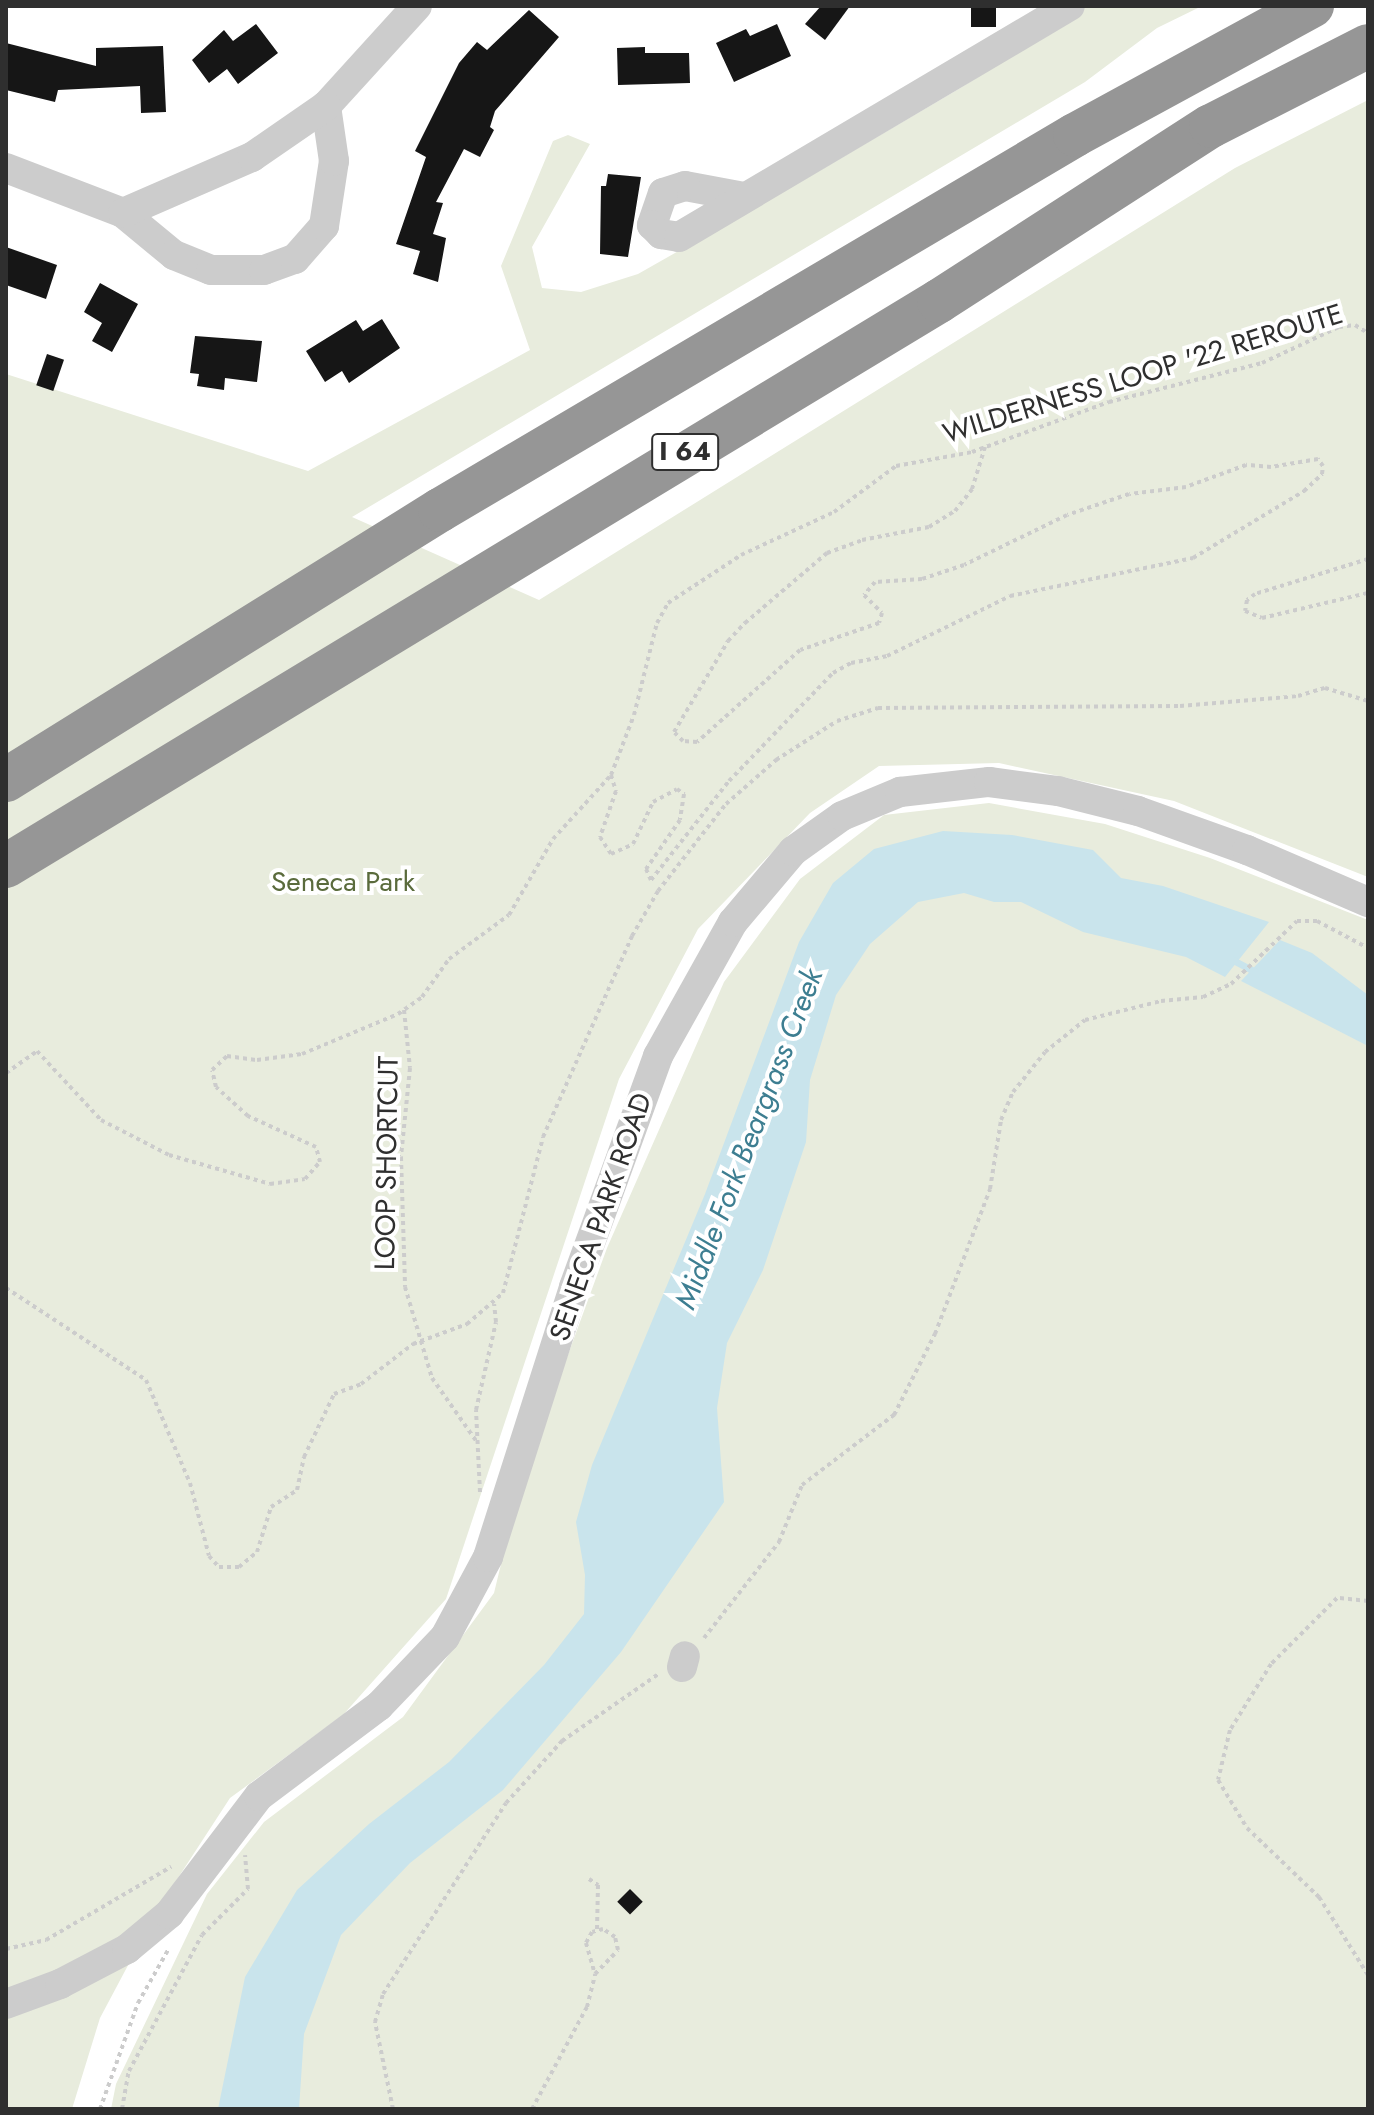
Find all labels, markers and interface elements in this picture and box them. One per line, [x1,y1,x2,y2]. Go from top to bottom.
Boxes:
street label: WILDERNESS LOOP '22 REROUTE [939,297,1347,451]
road number: I 64 [651,430,719,474]
park label: Seneca Park [271,865,415,899]
water label: Middle Fork Beargrass Creek [667,964,831,1314]
street label: LOOP SHORTCUT [368,1056,406,1270]
street label: SENECA PARK ROAD [543,1089,659,1345]

